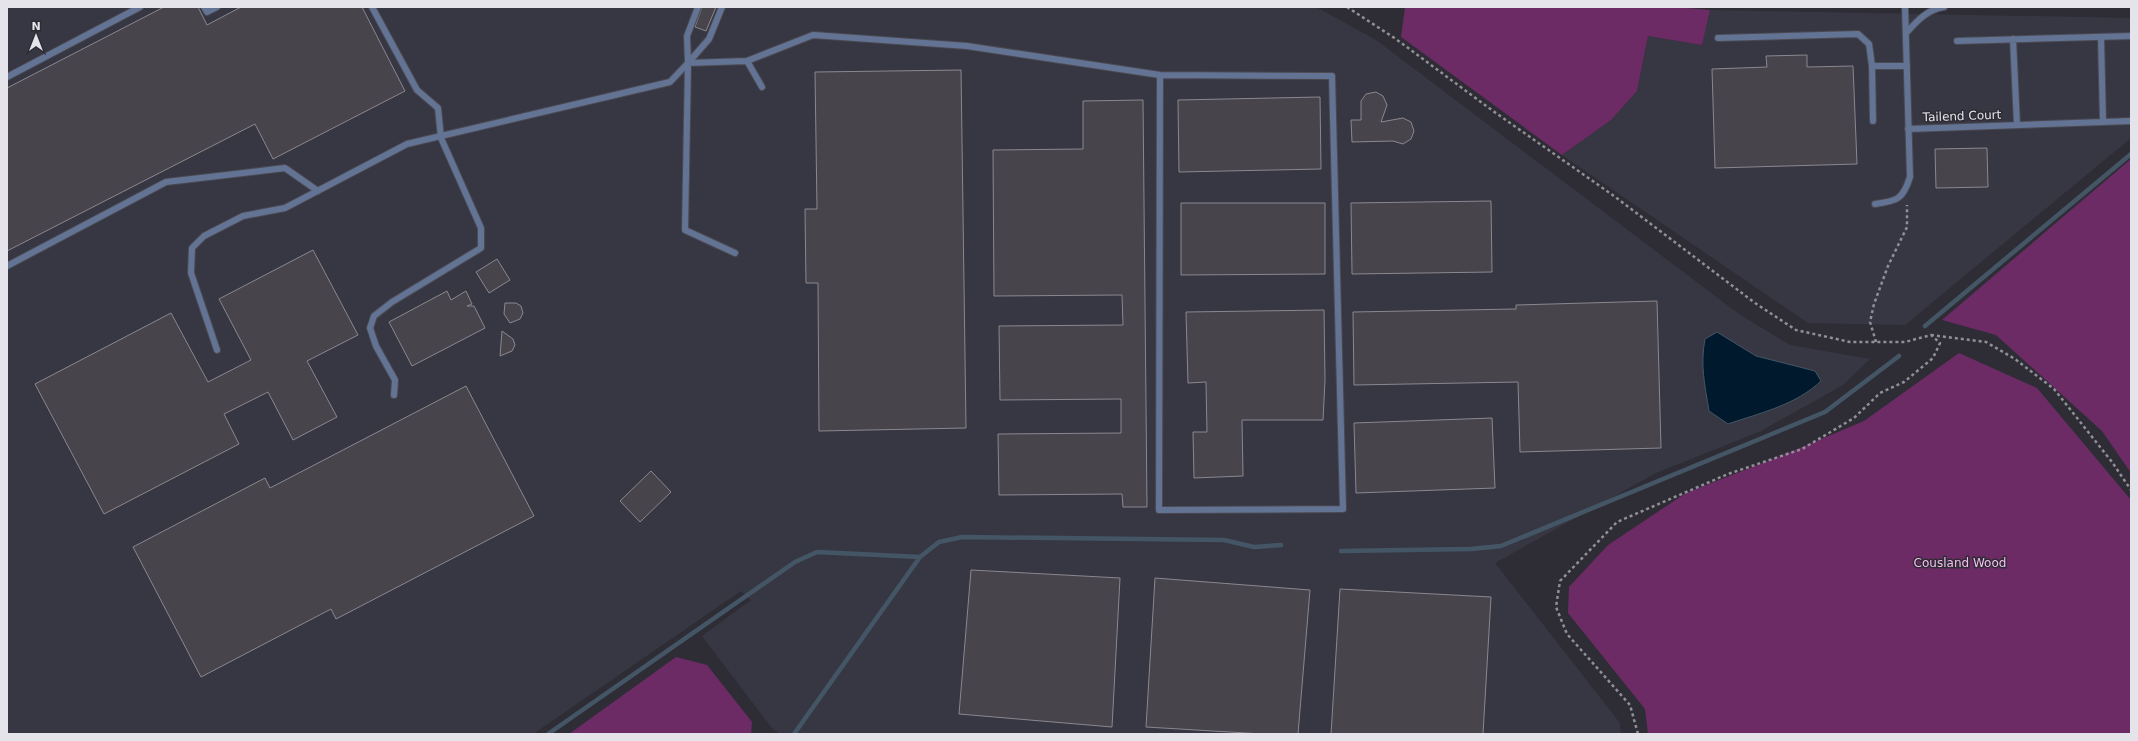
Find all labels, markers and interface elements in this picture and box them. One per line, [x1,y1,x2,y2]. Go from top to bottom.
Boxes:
north arrow [16,16,56,56]
text: N [31,20,41,33]
street label: Tailend Court [1921,108,2002,124]
park label: Cousland Wood [1914,556,2006,570]

